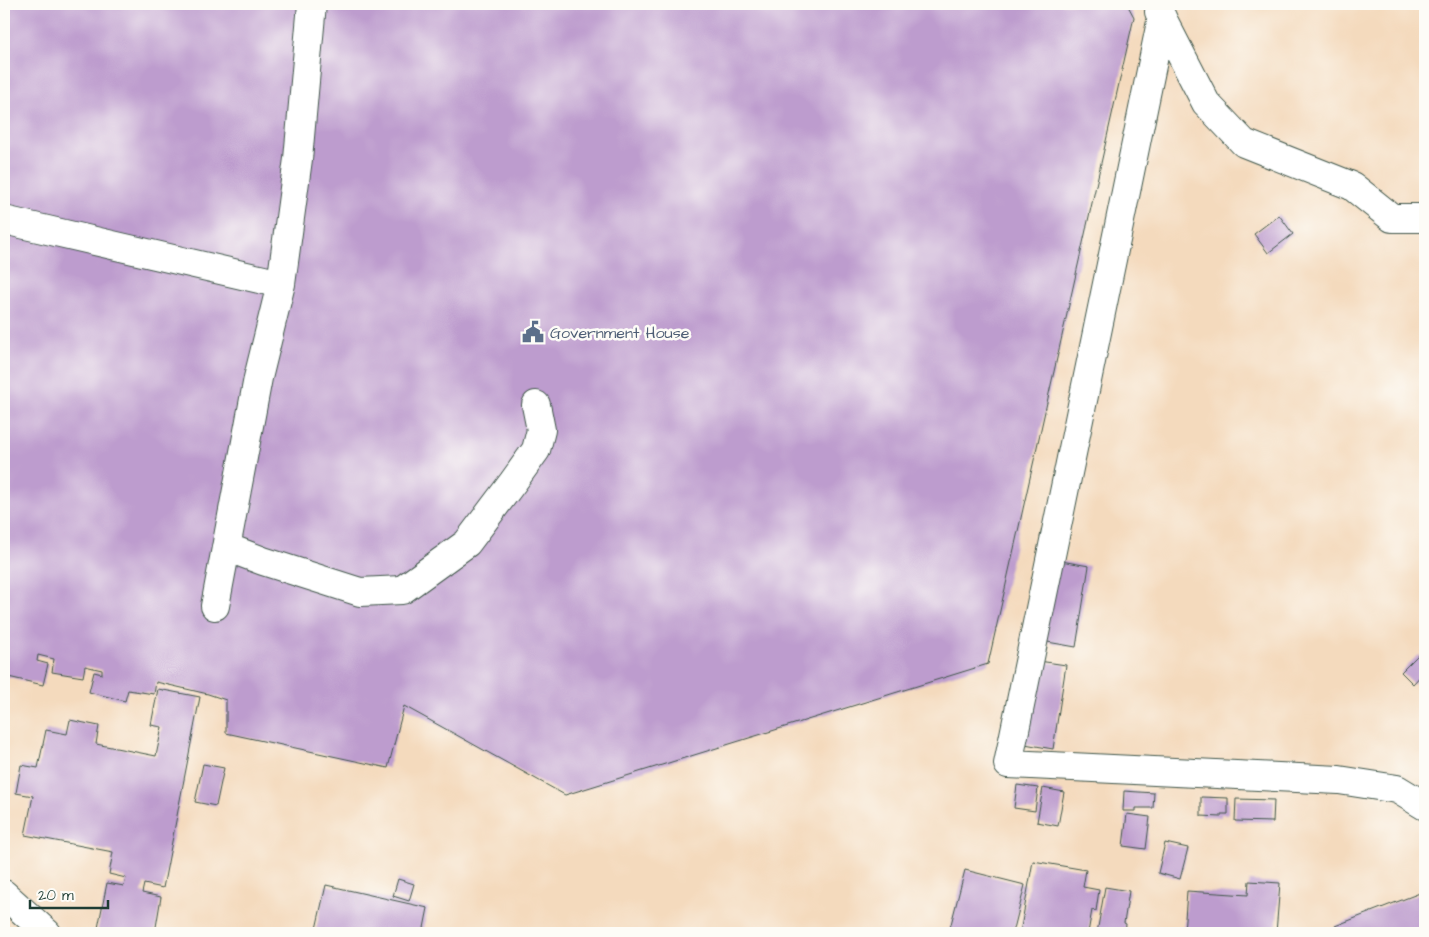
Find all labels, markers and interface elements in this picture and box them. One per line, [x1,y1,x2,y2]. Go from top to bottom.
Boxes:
public building icon: Government House [520,319,546,345]
place label: Government House [550,322,690,344]
scale bar [30,877,108,909]
text: 20 m [38,885,74,906]

